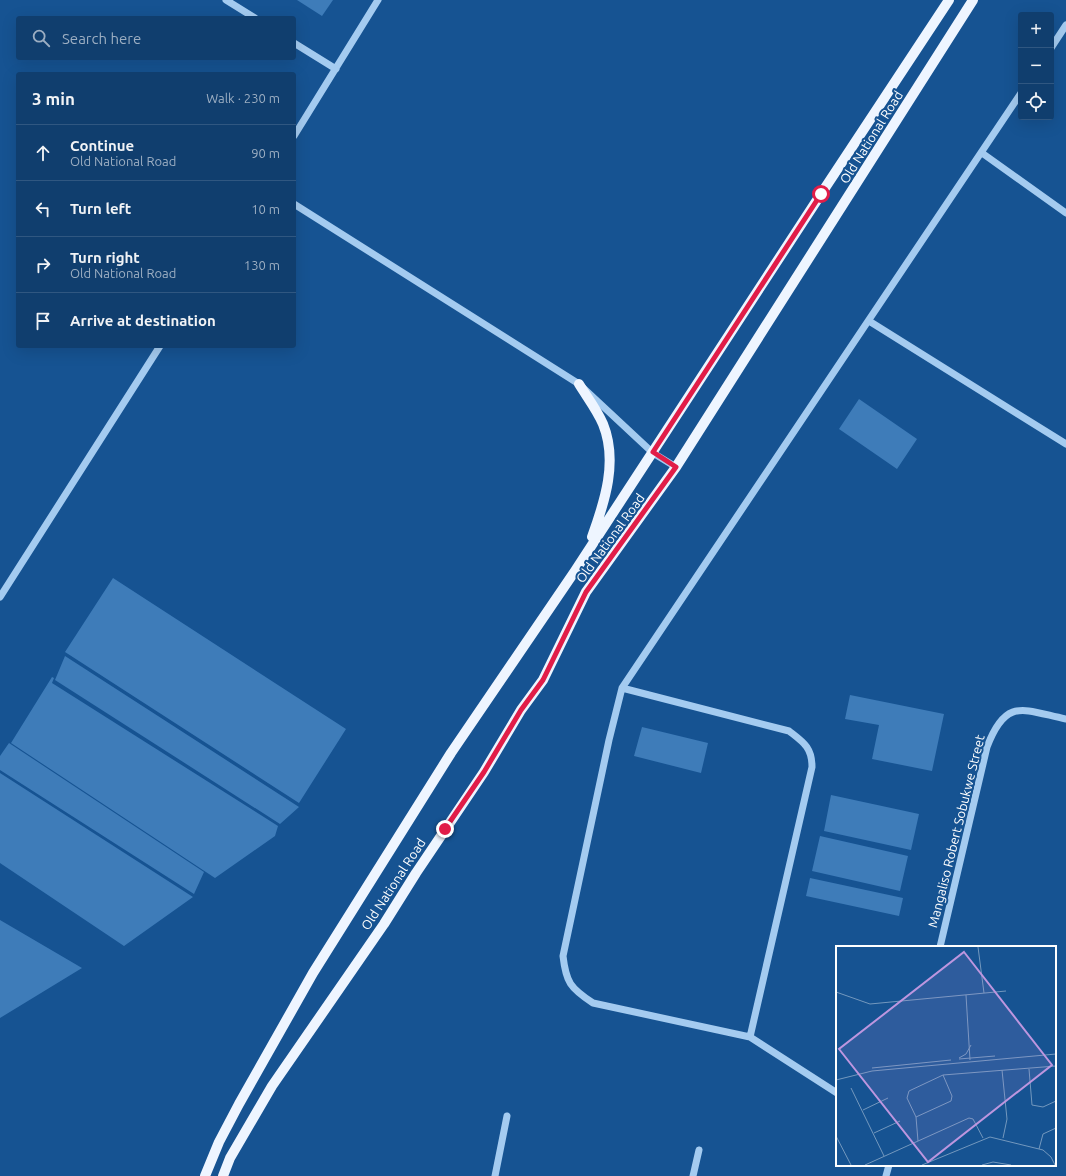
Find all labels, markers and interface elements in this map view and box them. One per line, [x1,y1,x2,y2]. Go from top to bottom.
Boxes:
map controls [1018,12,1054,120]
button: + [1018,12,1054,48]
search box [16,16,296,60]
icon: search [30,27,52,49]
text: Search here [62,30,141,47]
button: − [1018,48,1054,84]
button: locate [1018,84,1054,120]
street label: Old National Road [837,88,905,186]
text: 3 min [32,89,75,108]
text: Walk · 230 m [206,91,280,105]
text: Continue [70,137,134,154]
icon: ahead [32,142,54,164]
text: 90 m [251,146,280,160]
text: Old National Road [70,154,176,168]
route start [812,185,830,203]
icon: left [32,198,54,220]
text: Turn left [70,200,131,217]
text: 10 m [251,202,280,216]
text: Turn right [70,249,140,266]
icon: right [32,254,54,276]
text: 130 m [244,258,280,272]
text: Old National Road [70,266,176,280]
icon: arrive [32,310,54,332]
text: Arrive at destination [70,312,216,329]
street label: Old National Road [573,491,647,585]
street label: Mangaliso Robert Sobukwe Street [925,733,987,929]
route end [436,820,454,838]
street label: Old National Road [358,836,428,932]
inset map [836,946,1056,1166]

